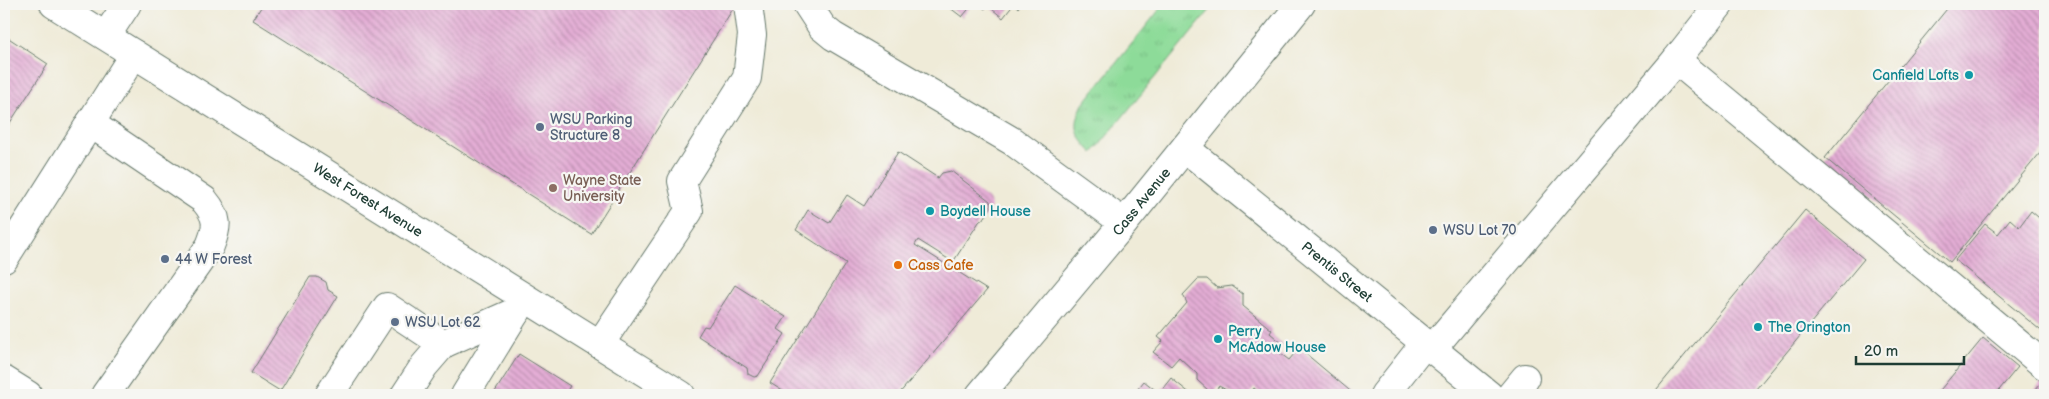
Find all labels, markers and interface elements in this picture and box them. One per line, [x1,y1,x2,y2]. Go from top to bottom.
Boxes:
place label: Canfield Lofts [1872,67,1959,84]
marker: Canfield Lofts [1963,69,1975,81]
place label: WSU Parking Structure 8 [550,111,633,144]
marker: WSU Parking Structure 8 [534,121,546,133]
street label: West Forest Avenue [310,160,426,241]
street label: Cass Avenue [1109,164,1174,239]
place label: Wayne State University [563,172,641,205]
marker: Wayne State University [547,182,559,194]
place label: Boydell House [940,203,1031,220]
marker: Boydell House [924,205,936,217]
place label: WSU Lot 70 [1443,222,1517,239]
marker: WSU Lot 70 [1427,224,1439,236]
street label: Prentis Street [1298,238,1376,306]
place label: 44 W Forest [175,251,253,268]
marker: 44 W Forest [159,253,171,265]
place label: Cass Cafe [908,257,974,274]
marker: Cass Cafe [892,259,904,271]
place label: WSU Lot 62 [405,314,481,331]
marker: WSU Lot 62 [389,316,401,328]
place label: The Orington [1768,319,1851,336]
marker: The Orington [1752,321,1764,333]
place label: Perry McAdow House [1228,323,1326,356]
marker: Perry McAdow House [1212,333,1224,345]
scale bar [1856,334,1964,366]
text: 20 m [1864,342,1898,361]

